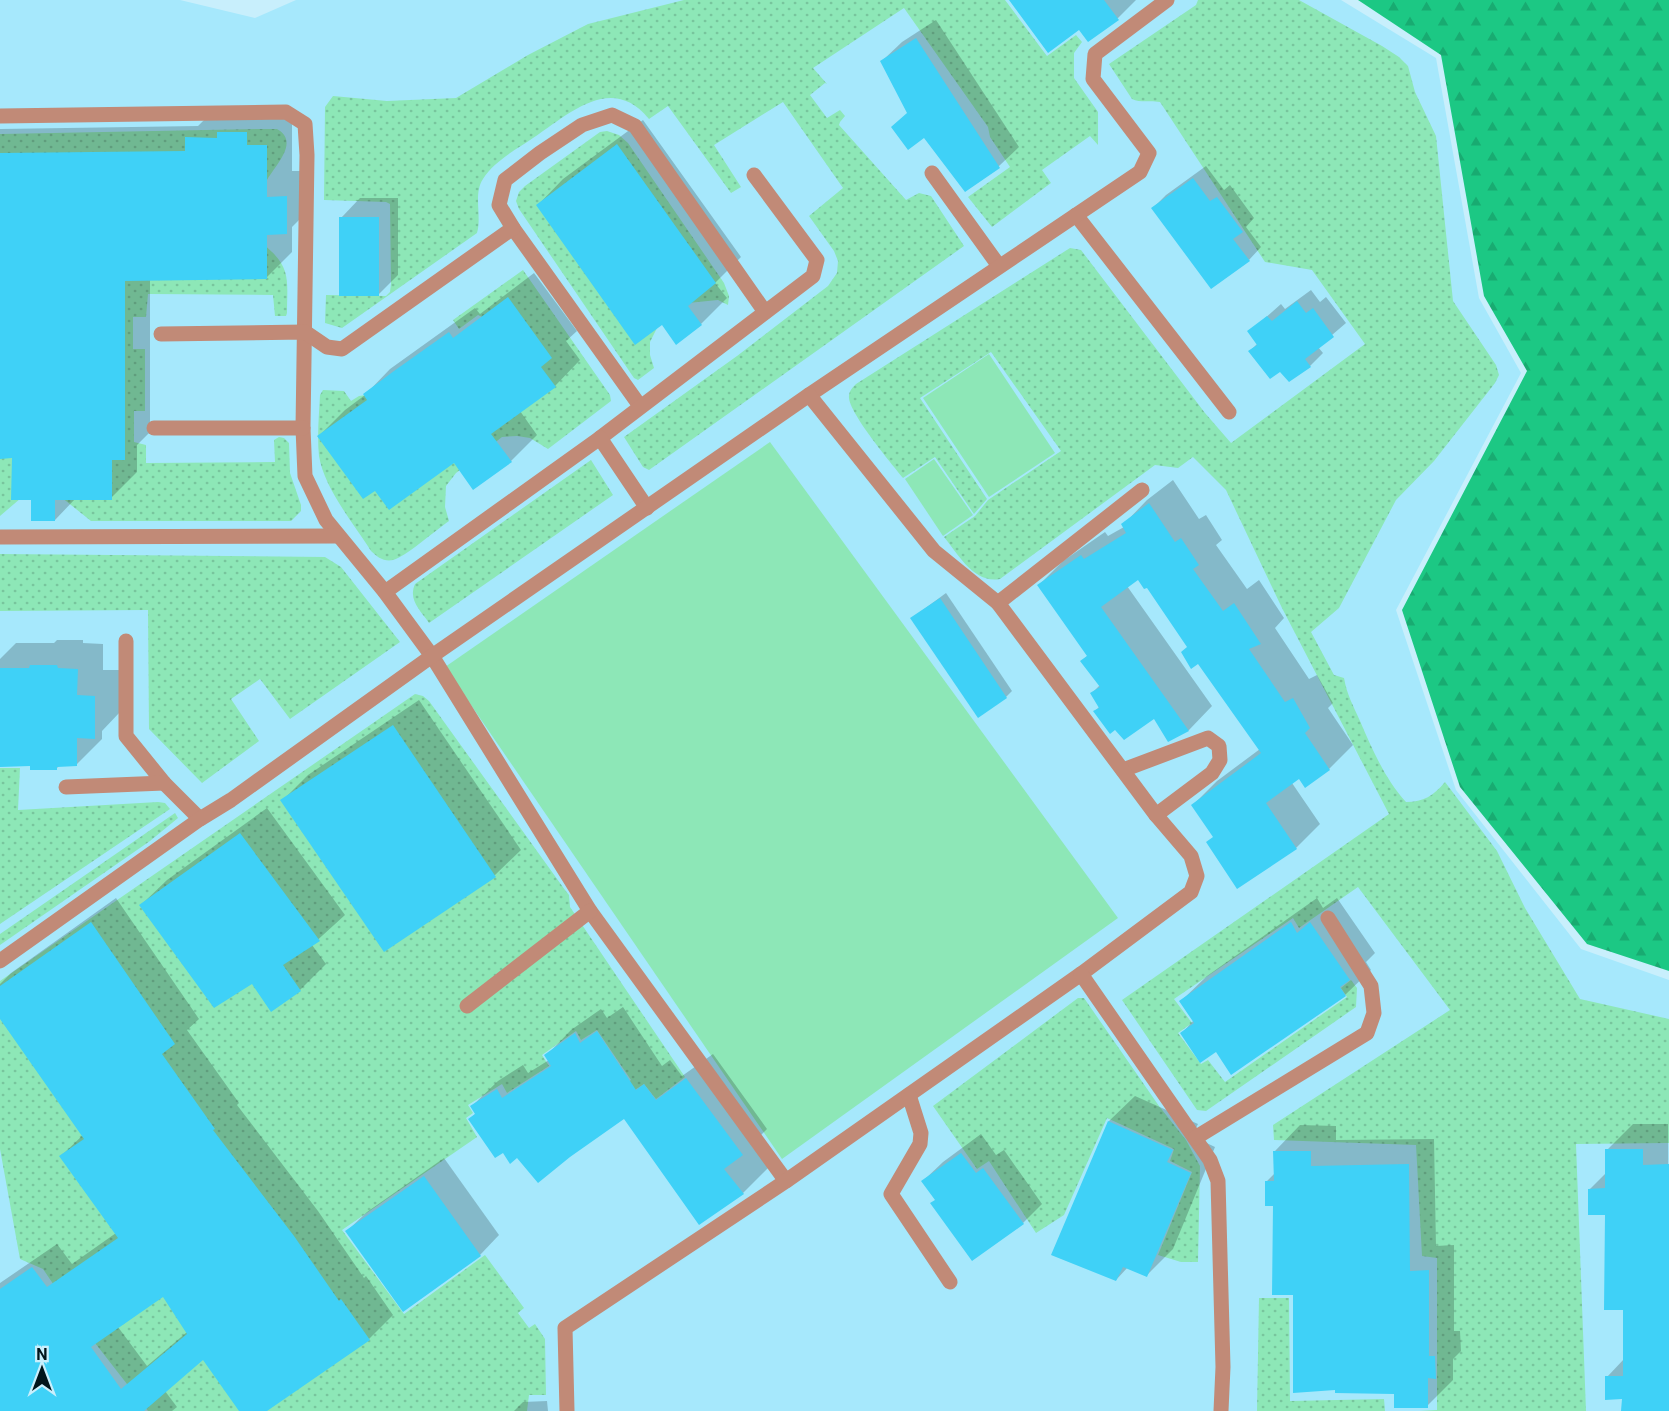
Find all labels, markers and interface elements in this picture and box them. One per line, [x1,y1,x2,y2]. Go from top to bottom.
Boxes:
north arrow [12,1339,72,1399]
text: N [36,1345,48,1364]

